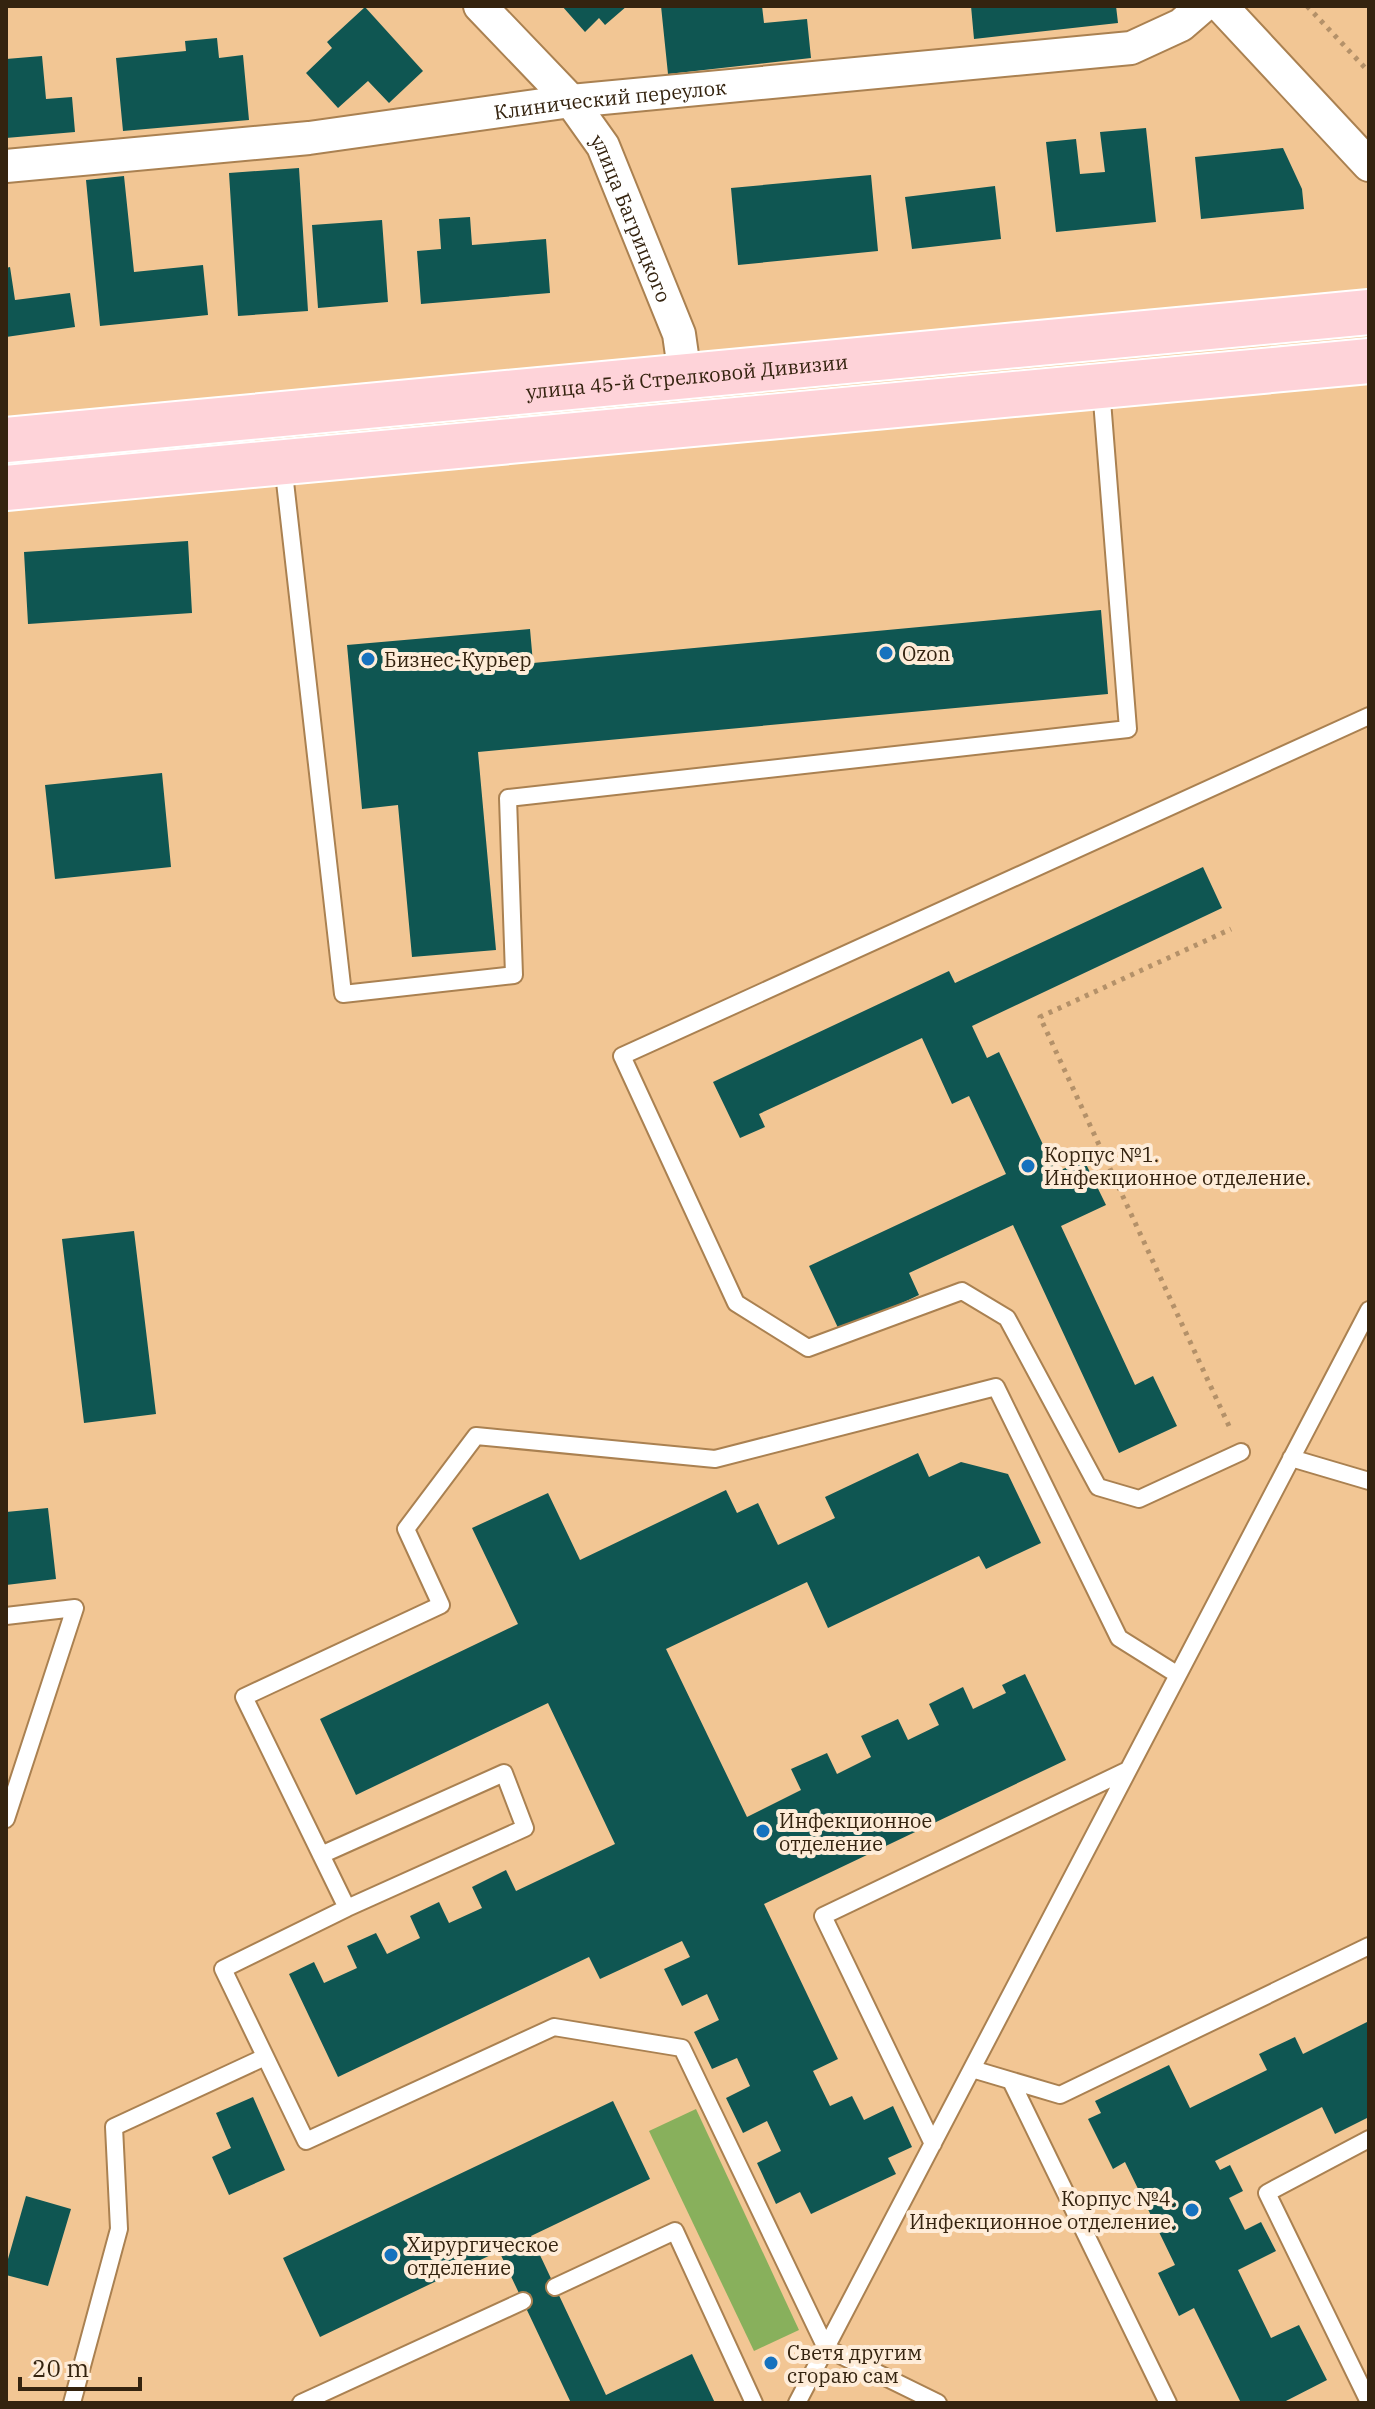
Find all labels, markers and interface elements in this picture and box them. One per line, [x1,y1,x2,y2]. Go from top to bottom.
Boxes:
street label: Клинический переулок [492,73,728,125]
street label: улица Багрицкого [585,128,678,306]
street label: улица 45-й Стрелковой Дивизии [525,347,849,405]
place label: Ozon [902,640,951,667]
marker: Ozon [877,644,895,662]
place label: Бизнес-Курьер [384,646,532,673]
marker: Бизнес-Курьер [359,650,377,668]
place label: Корпус №1. Инфекционное отделение. [1044,1141,1311,1191]
marker: Корпус №1. Инфекционное отделение. [1019,1157,1037,1175]
place label: Инфекционное отделение [779,1807,932,1857]
marker: Инфекционное отделение [754,1822,772,1840]
place label: Корпус №4. Инфекционное отделение. [909,2185,1176,2235]
marker: Корпус №4. Инфекционное отделение. [1183,2201,1201,2219]
place label: Хирургическое отделение [407,2231,559,2281]
marker: Хирургическое отделение [382,2246,400,2264]
place label: Светя другим сгораю сам [787,2339,922,2389]
scale bar [20,2341,140,2391]
text: 20 m [32,2352,89,2384]
marker: Светя другим сгораю сам [762,2354,780,2372]

